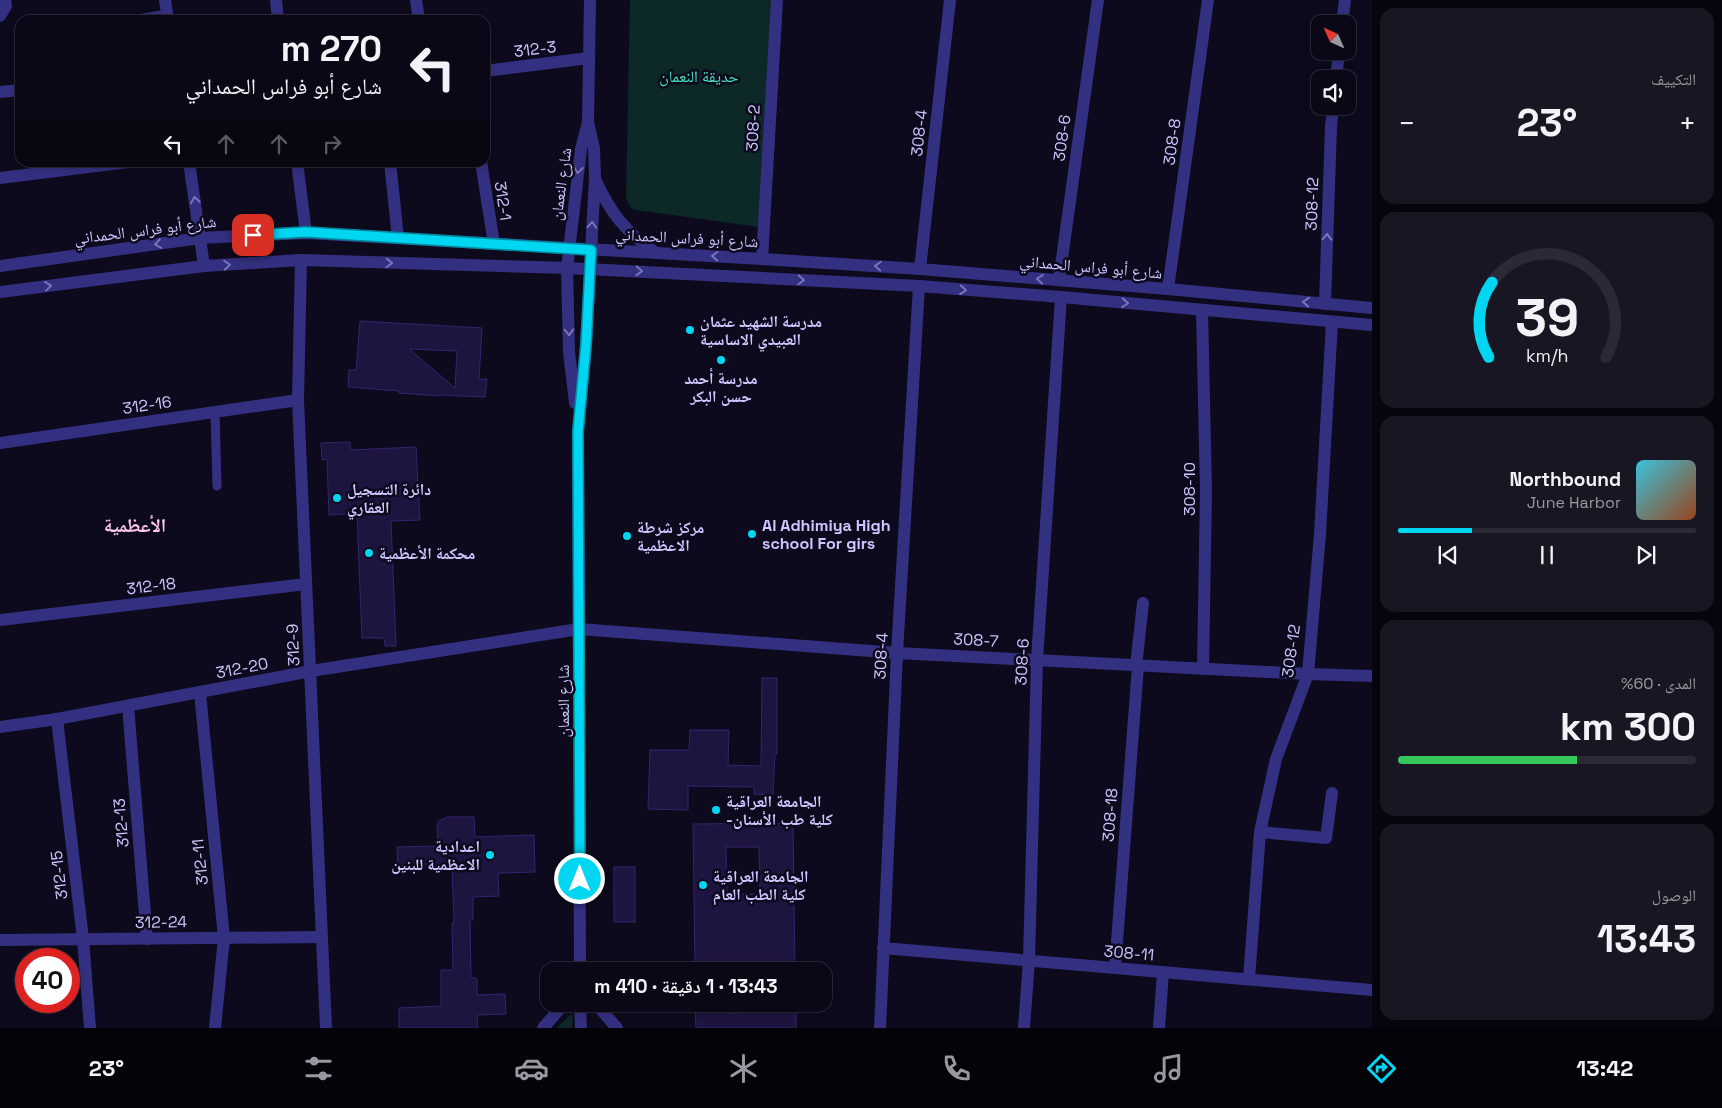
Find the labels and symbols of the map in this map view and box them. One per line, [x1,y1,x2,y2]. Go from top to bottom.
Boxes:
north arrow [1311,15,1356,60]
street label: 312-3 [513,36,557,62]
park label: حديقة النعمان [659,66,739,87]
street label: 308-2 [741,104,765,152]
street label: 308-4 [906,108,932,158]
street label: 308-6 [1048,113,1076,163]
street label: 308-8 [1158,117,1186,167]
street label: شارع النعمان [546,146,576,222]
one-way arrow [574,166,584,174]
street label: 308-12 [1301,177,1323,231]
street label: 312-1 [490,180,516,222]
one-way arrow [190,196,200,205]
street label: شارع أبو فراس الحمداني [73,211,217,251]
pin [232,214,274,256]
one-way arrow [587,221,598,229]
street label: شارع أبو فراس الحمداني [615,224,759,254]
one-way arrow [1322,233,1332,241]
one-way arrow [154,238,162,249]
street label: شارع أبو فراس الحمداني [1019,250,1163,286]
one-way arrow [711,251,719,262]
one-way arrow [386,257,394,268]
one-way arrow [223,259,231,270]
one-way arrow [873,261,881,272]
one-way arrow [635,266,643,277]
one-way arrow [1035,274,1043,285]
one-way arrow [797,275,805,286]
one-way arrow [45,281,53,292]
one-way arrow [959,284,967,295]
one-way arrow [1121,297,1129,308]
one-way arrow [1302,297,1310,308]
place label: مدرسة الشهيد عثمان العبيدي الاساسية [700,311,822,351]
marker: مدرسة الشهيد عثمان العبيدي الاساسية [684,324,696,336]
one-way arrow [563,328,574,336]
marker: مدرسة أحمد حسن البكر [715,354,727,366]
place label: مدرسة أحمد حسن البكر [684,368,758,407]
street label: 312-16 [121,391,173,419]
street label: 308-10 [1179,462,1200,516]
place label: دائرة التسجيل العقاري [347,479,431,519]
marker: دائرة التسجيل العقاري [331,492,343,504]
district label: الأعظمية [104,513,166,538]
place label: Al Adhimiya High school For girs [762,515,891,554]
place label: مركز شرطة الاعظمية [637,517,704,556]
marker: Al Adhimiya High school For girs [746,528,758,540]
marker: مركز شرطة الاعظمية [621,530,633,542]
place label: محكمة الأعظمية [379,543,475,564]
marker: محكمة الأعظمية [363,547,375,559]
street label: 312-18 [125,573,177,599]
street label: 312-9 [281,623,305,667]
street label: 308-12 [1277,623,1305,679]
street label: 308-7 [953,628,999,652]
street label: 308-4 [869,632,893,680]
street label: 308-6 [1010,638,1034,686]
street label: 312-20 [214,653,270,683]
street label: شارع النعمان [553,664,574,738]
street label: 308-18 [1098,787,1122,843]
place label: الجامعة العراقية -كلية طب الأسنان [726,791,833,830]
street label: 312-13 [108,798,134,848]
marker: الجامعة العراقية -كلية طب الأسنان [710,804,722,816]
place label: اعدادية الاعظمية للبنين [391,836,480,875]
street label: 312-11 [187,838,213,886]
street label: 312-15 [46,849,72,901]
marker: اعدادية الاعظمية للبنين [484,849,496,861]
position arrow [553,852,605,904]
place label: الجامعة العراقية كلية الطب العام [713,866,809,906]
marker: الجامعة العراقية كلية الطب العام [697,879,709,891]
street label: 312-24 [135,911,187,933]
street label: 308-11 [1103,940,1155,966]
speed limit sign: 40 [15,948,80,1013]

